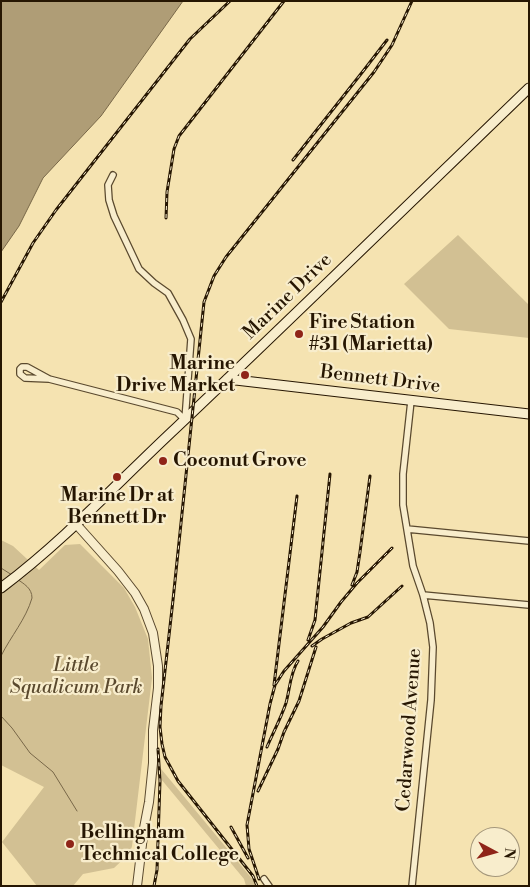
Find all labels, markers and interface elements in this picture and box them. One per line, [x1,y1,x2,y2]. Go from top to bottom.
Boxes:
street label: Marine Drive [239,249,337,345]
place label: Fire Station #31 (Marietta) [309,312,433,356]
marker: Fire Station #31 (Marietta) [293,328,305,340]
place label: Marine Drive Market [116,353,235,397]
street label: Bennett Drive [319,361,441,399]
marker: Marine Drive Market [239,369,251,381]
place label: Coconut Grove [173,450,307,472]
marker: Coconut Grove [157,455,169,467]
marker: Marine Dr at Bennett Dr [111,471,123,483]
place label: Marine Dr at Bennett Dr [60,485,174,529]
street label: Cedarwood Avenue [393,648,427,812]
park label: Little Squalicum Park [10,655,142,699]
place label: Bellingham Technical College [80,822,239,866]
north arrow [470,827,520,877]
marker: Bellingham Technical College [64,838,76,850]
text: N [499,847,518,860]

